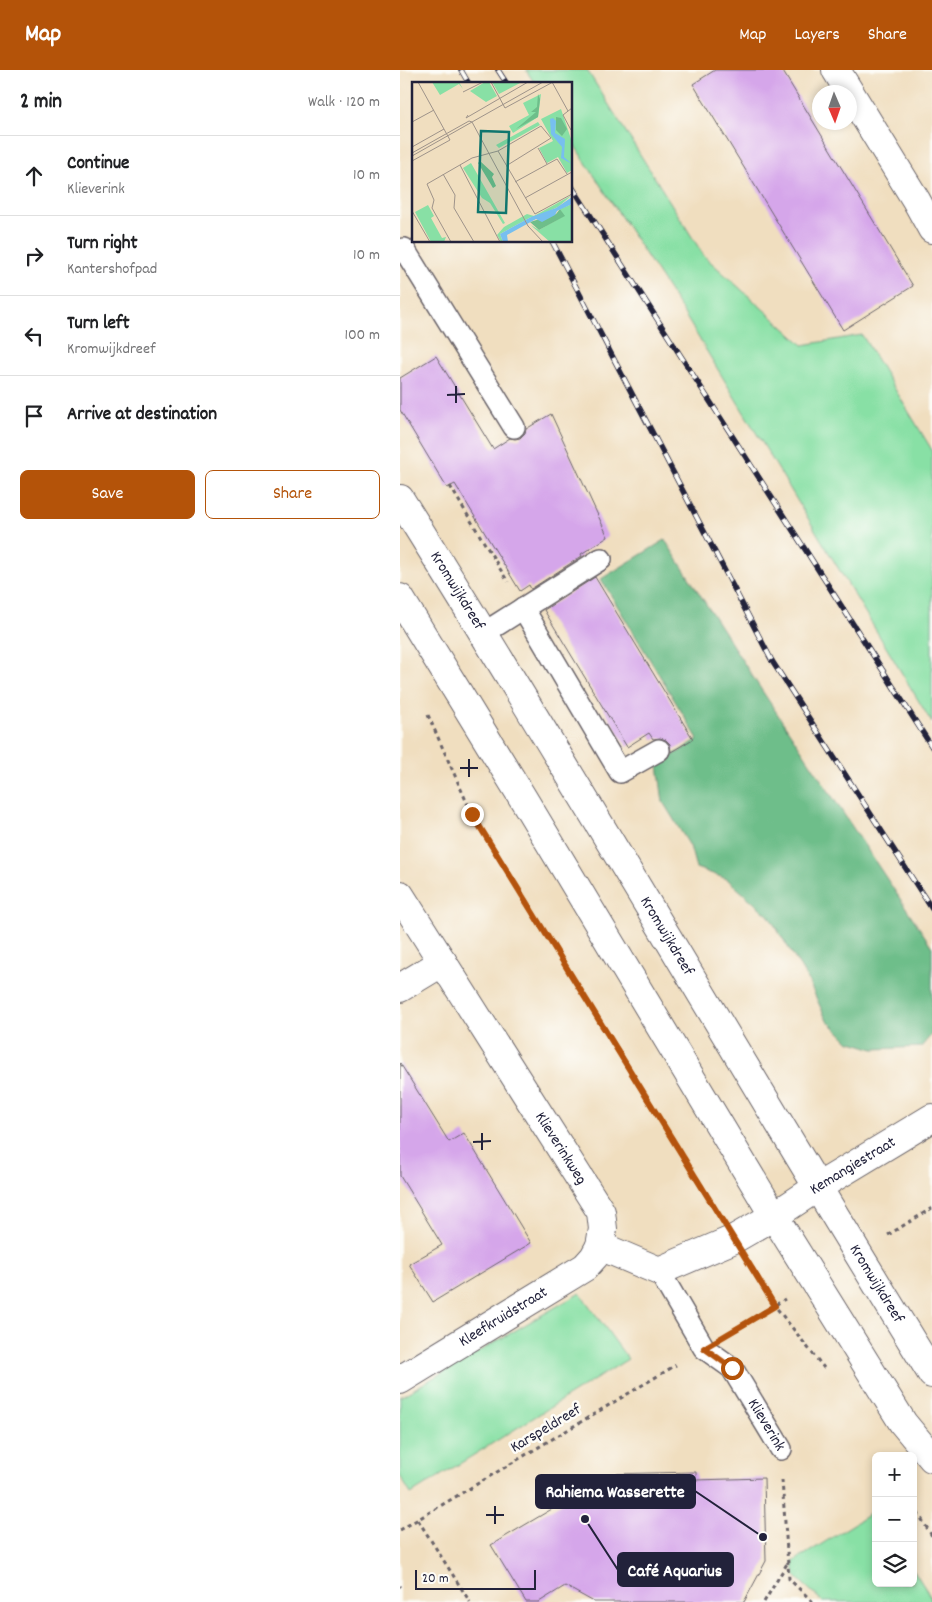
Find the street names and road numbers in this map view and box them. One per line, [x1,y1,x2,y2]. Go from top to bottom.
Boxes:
street label: Kromwijkdreef [424,547,490,635]
street label: Kromwijkdreef [634,892,700,980]
street label: Klieverinkweg [529,1108,592,1189]
street label: Kemangiestraat [805,1131,900,1201]
street label: Kromwijkdreef [843,1240,910,1328]
street label: Kleefkruidstraat [454,1281,552,1353]
street label: Klieverink [742,1394,791,1455]
street label: Karspeldreef [506,1399,586,1459]

